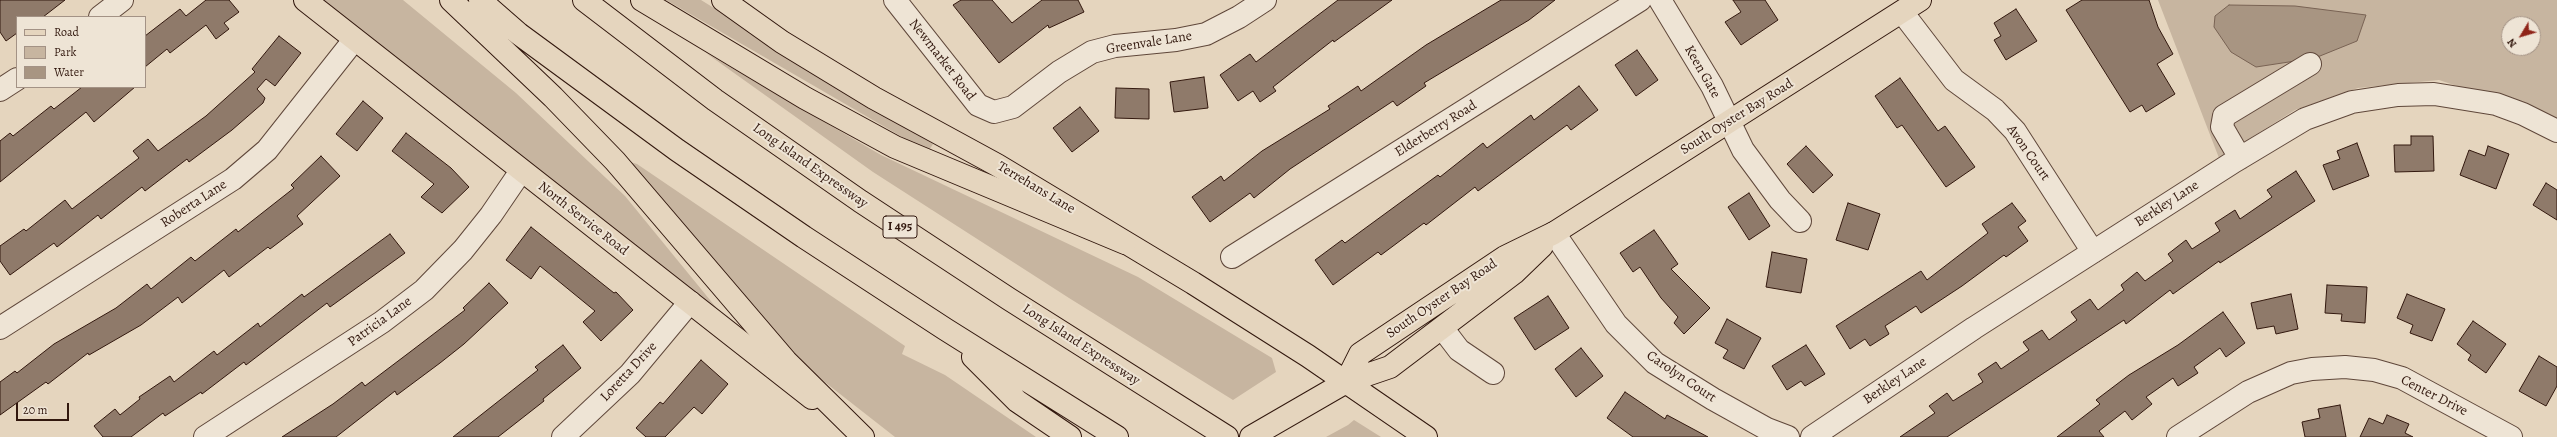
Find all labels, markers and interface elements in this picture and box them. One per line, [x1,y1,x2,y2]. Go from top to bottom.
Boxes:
legend [16,16,146,88]
street label: Newmarket Road [905,16,979,104]
north arrow [2501,16,2541,56]
text: Road [54,24,79,40]
street label: Greenvale Lane [1105,28,1193,58]
text: N [2504,35,2520,51]
street label: Keen Gate [1680,43,1724,101]
text: Park [54,44,77,60]
text: Water [54,64,84,80]
street label: South Oyster Bay Road [1677,75,1797,159]
street label: Elderberry Road [1392,97,1480,161]
street label: Long Island Expressway [749,120,871,212]
street label: Avon Court [2003,122,2053,184]
street label: Terrehans Lane [994,158,1078,218]
street label: Roberta Lane [158,176,230,232]
street label: Berkley Lane [2132,177,2202,231]
street label: North Service Road [534,178,632,260]
road number: I 495 [883,216,917,238]
street label: South Oyster Bay Road [1383,256,1501,342]
street label: Patricia Lane [345,293,415,351]
street label: Long Island Expressway [1019,301,1143,389]
street label: Loretta Drive [597,339,661,405]
street label: Carolyn Court [1643,348,1719,406]
street label: Berkley Lane [1860,354,1930,408]
street label: Center Drive [2398,372,2470,420]
scale bar [18,395,71,421]
text: 20 m [23,402,47,418]

